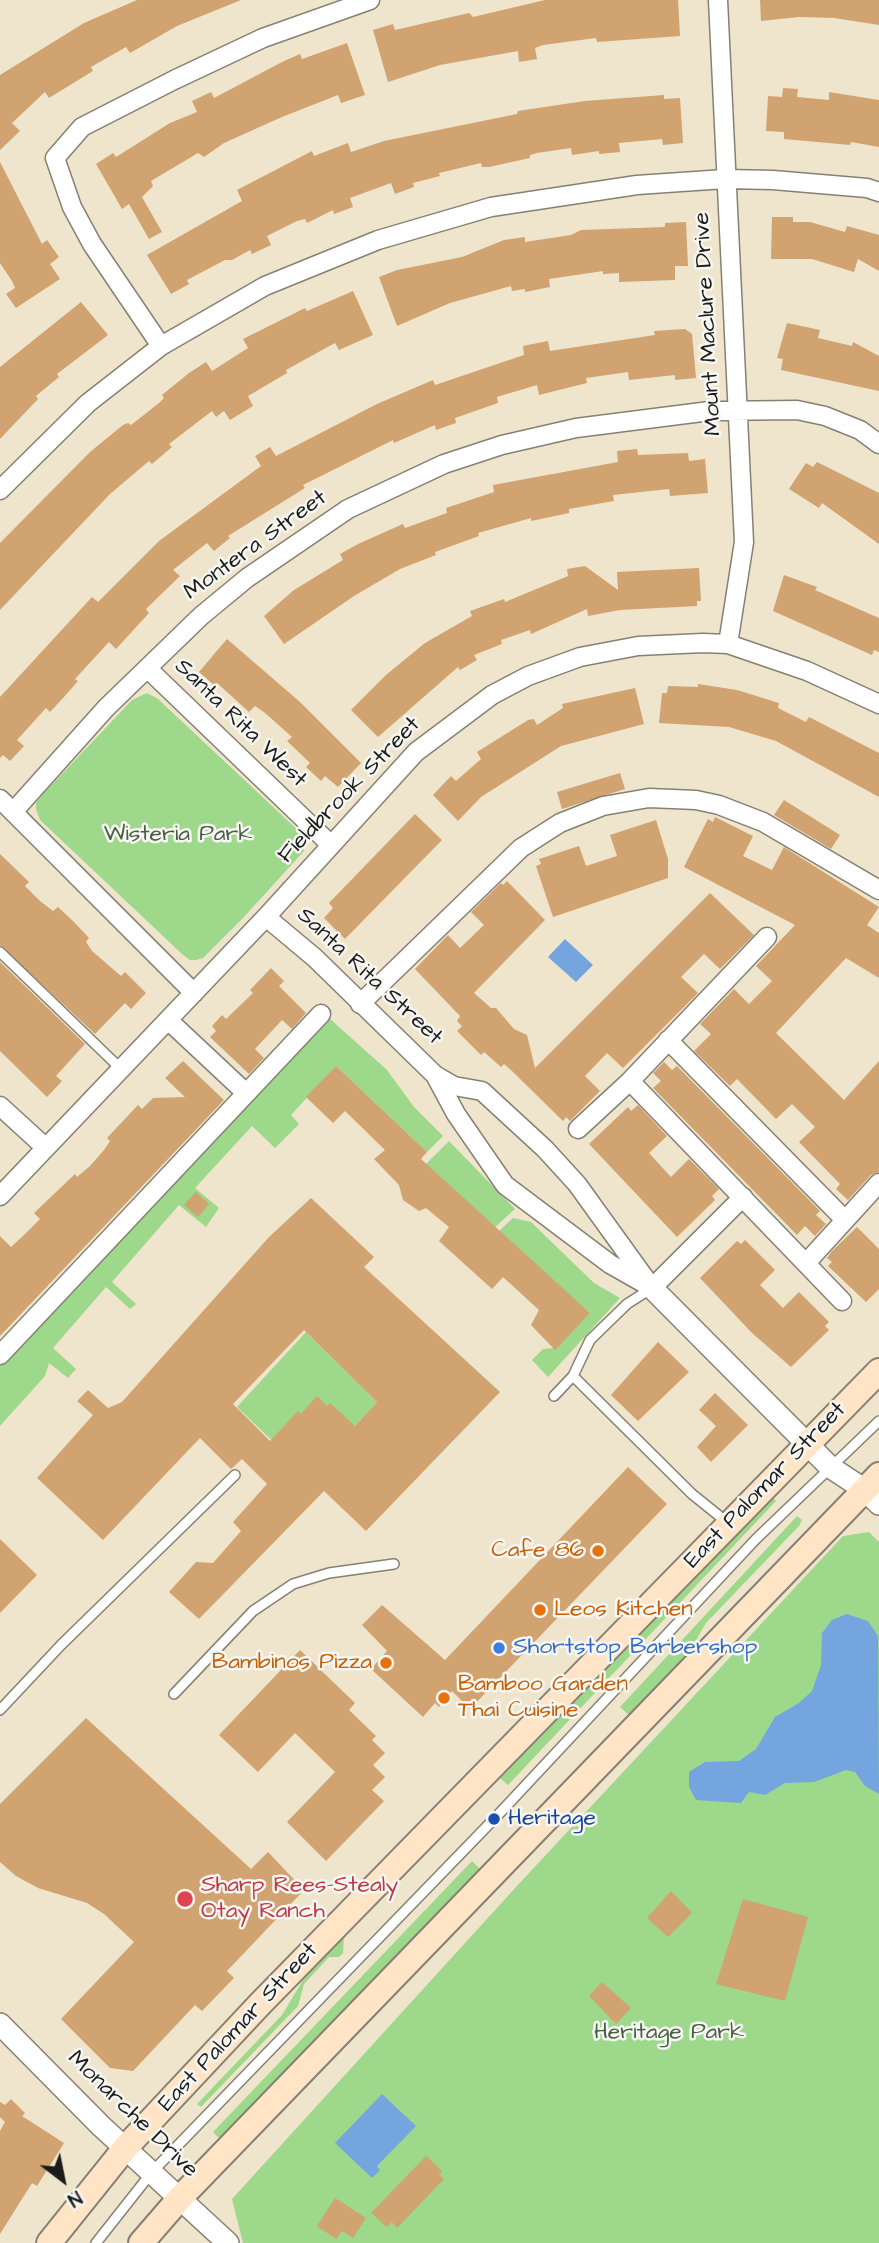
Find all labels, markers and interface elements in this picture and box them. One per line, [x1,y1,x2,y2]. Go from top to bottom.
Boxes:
street label: Mount Maclure Drive [689,211,729,437]
street label: Montera Street [179,485,333,607]
street label: Santa Rita West [168,654,312,794]
street label: Fieldbrook Street [273,712,427,870]
park label: Wisteria Park [104,821,252,849]
street label: Santa Rita Street [290,902,448,1052]
street label: East Palomar Street [679,1397,853,1575]
place label: Cafe 86 [491,1537,584,1565]
marker: Cafe 86 [590,1543,606,1559]
place label: Leos Kitchen [554,1596,693,1624]
marker: Leos Kitchen [532,1602,548,1618]
place label: Shortstop Barbershop [513,1634,757,1662]
marker: Shortstop Barbershop [491,1640,507,1656]
place label: Bambinos Pizza [212,1649,372,1677]
marker: Bambinos Pizza [378,1655,394,1671]
place label: Bamboo Garden Thai Cuisine [458,1671,628,1725]
marker: Bamboo Garden Thai Cuisine [436,1690,452,1706]
place label: Heritage [508,1805,596,1833]
marker: Heritage [486,1811,502,1827]
place label: Sharp Rees-Stealy Otay Ranch [201,1872,398,1926]
marker: Sharp Rees-Stealy Otay Ranch [175,1889,195,1909]
street label: East Palomar Street [154,1938,324,2118]
park label: Heritage Park [594,2019,744,2047]
street label: Monarche Drive [61,2046,203,2184]
north arrow [28,2145,98,2215]
text: N [62,2184,87,2213]

